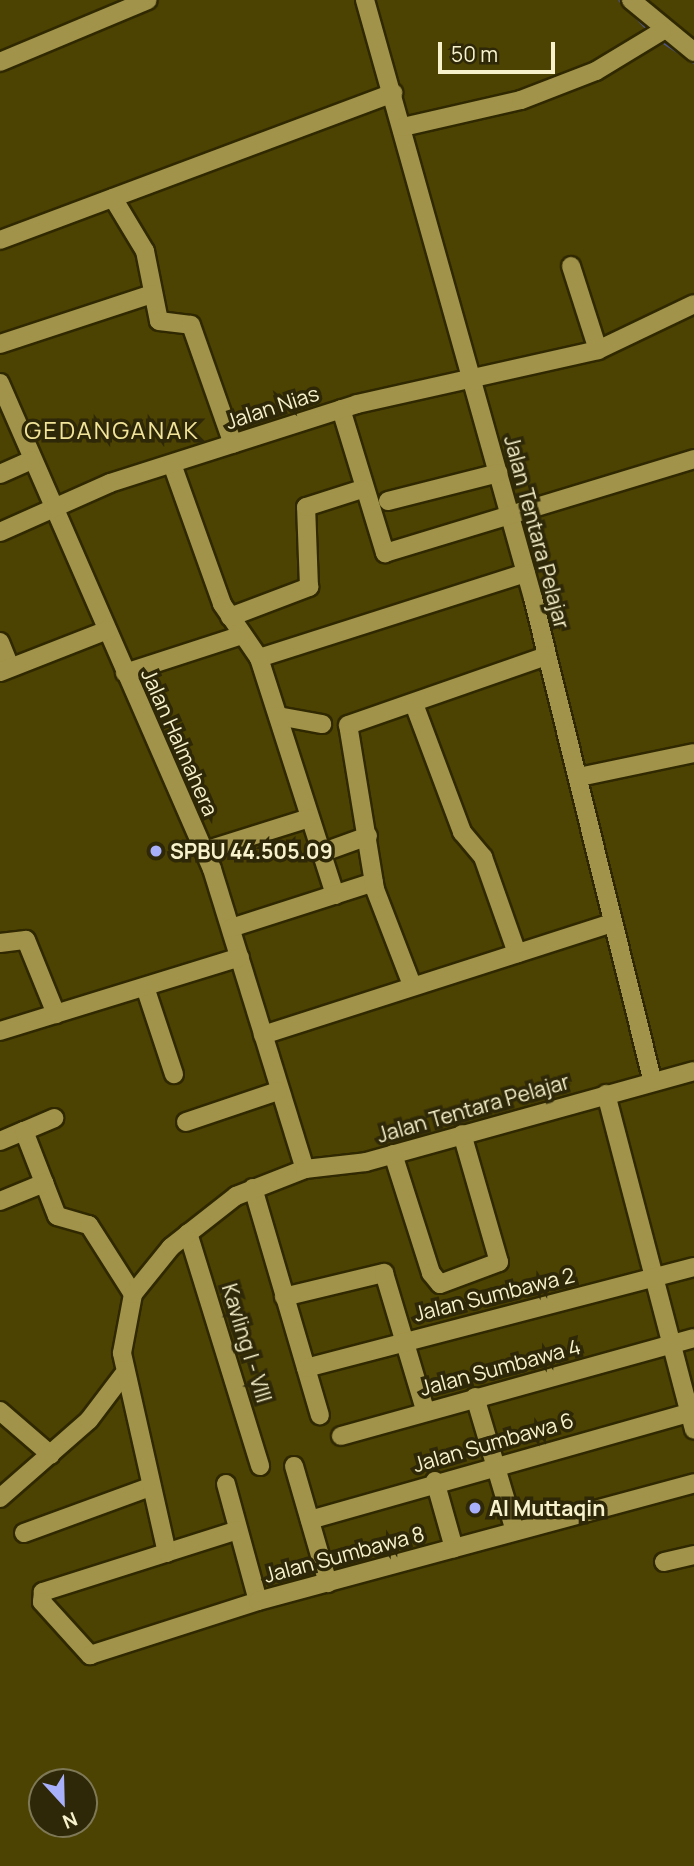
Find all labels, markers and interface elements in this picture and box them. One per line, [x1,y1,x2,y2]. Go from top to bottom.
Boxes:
scale bar [442,28,559,72]
text: 50 m [451,40,498,68]
street label: Jalan Nias [222,380,322,434]
district label: GEDANGANAK [26,416,198,444]
street label: Jalan Tentara Pelajar [499,433,575,631]
street label: Jalan Halmahera [136,664,224,820]
place label: SPBU 44.505.09 [170,838,333,864]
marker: SPBU 44.505.09 [148,843,164,859]
street label: Jalan Tentara Pelajar [374,1068,572,1148]
street label: Jalan Sumbawa 2 [411,1262,577,1326]
street label: Kavling I - VIII [217,1281,277,1405]
street label: Jalan Sumbawa 4 [417,1333,583,1401]
street label: Jalan Sumbawa 6 [410,1407,576,1477]
place label: Al Muttaqin [489,1495,605,1521]
marker: Al Muttaqin [467,1500,483,1516]
street label: Jalan Sumbawa 8 [261,1520,427,1588]
north arrow [28,1768,98,1838]
text: N [59,1806,81,1835]

